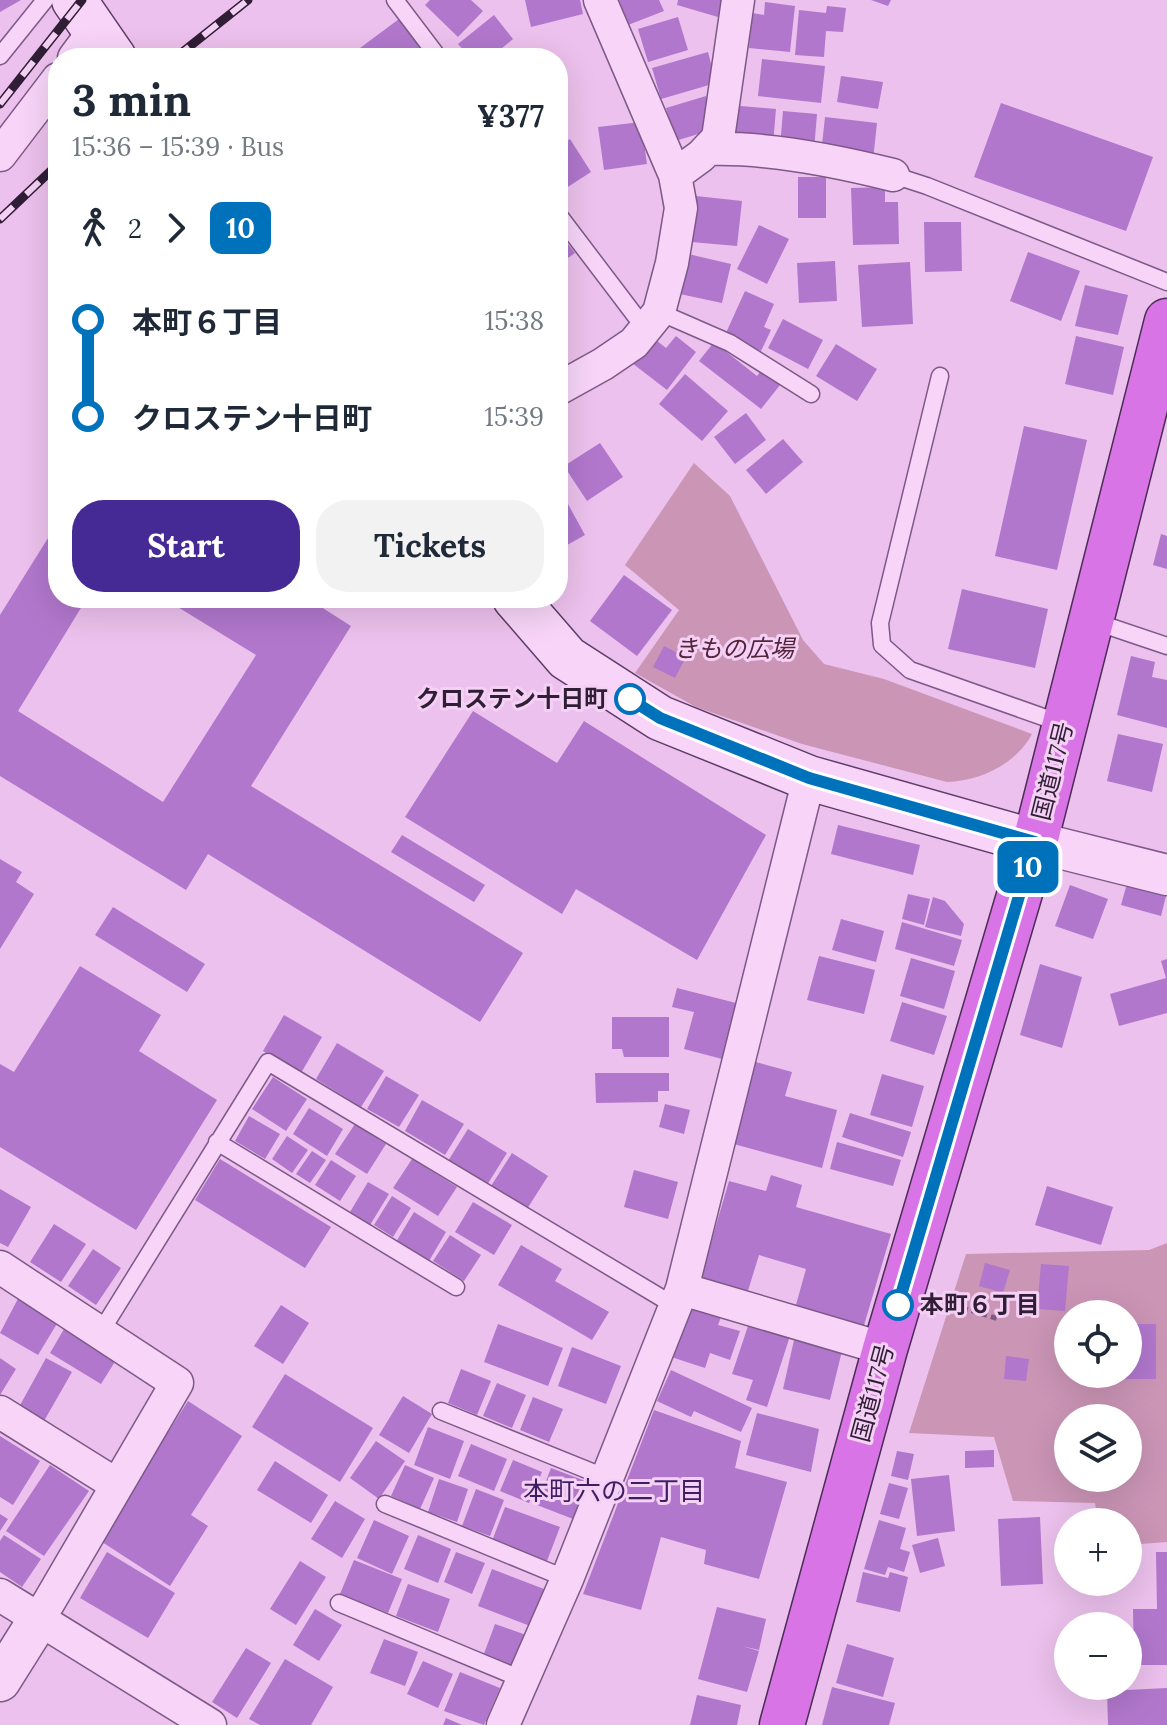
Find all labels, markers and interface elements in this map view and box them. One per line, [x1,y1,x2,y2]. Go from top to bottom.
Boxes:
text: 3 min [72,72,191,128]
text: ¥377 [477,97,544,135]
text: 15:36 – 15:39 · Bus [72,130,284,163]
icon: walk [72,206,116,250]
icon: forward [154,206,198,250]
text: 10 [226,210,255,246]
text: 2 [128,212,142,245]
text: 本町６丁目 [132,303,282,341]
text: 15:38 [485,304,544,337]
text: クロステン十日町 [132,399,372,437]
text: 15:39 [484,400,544,433]
button: Start [72,500,300,592]
button: Tickets [316,500,544,592]
park label: きもの広場 [674,633,797,664]
place label: クロステン十日町 [416,683,608,714]
marker: クロステン十日町 [615,684,645,714]
street label: 国道117号 [1025,718,1080,823]
line badge: 10 [992,841,1064,893]
text: 10 [1013,849,1043,885]
place label: 本町６丁目 [920,1289,1040,1320]
marker: 本町６丁目 [883,1290,913,1320]
map controls [1054,1300,1142,1700]
button: locate [1054,1300,1142,1388]
street label: 国道117号 [845,1340,901,1445]
button: layers [1054,1404,1142,1492]
district label: 本町六の二丁目 [523,1474,705,1507]
button: + [1054,1508,1142,1596]
button: − [1054,1612,1142,1700]

